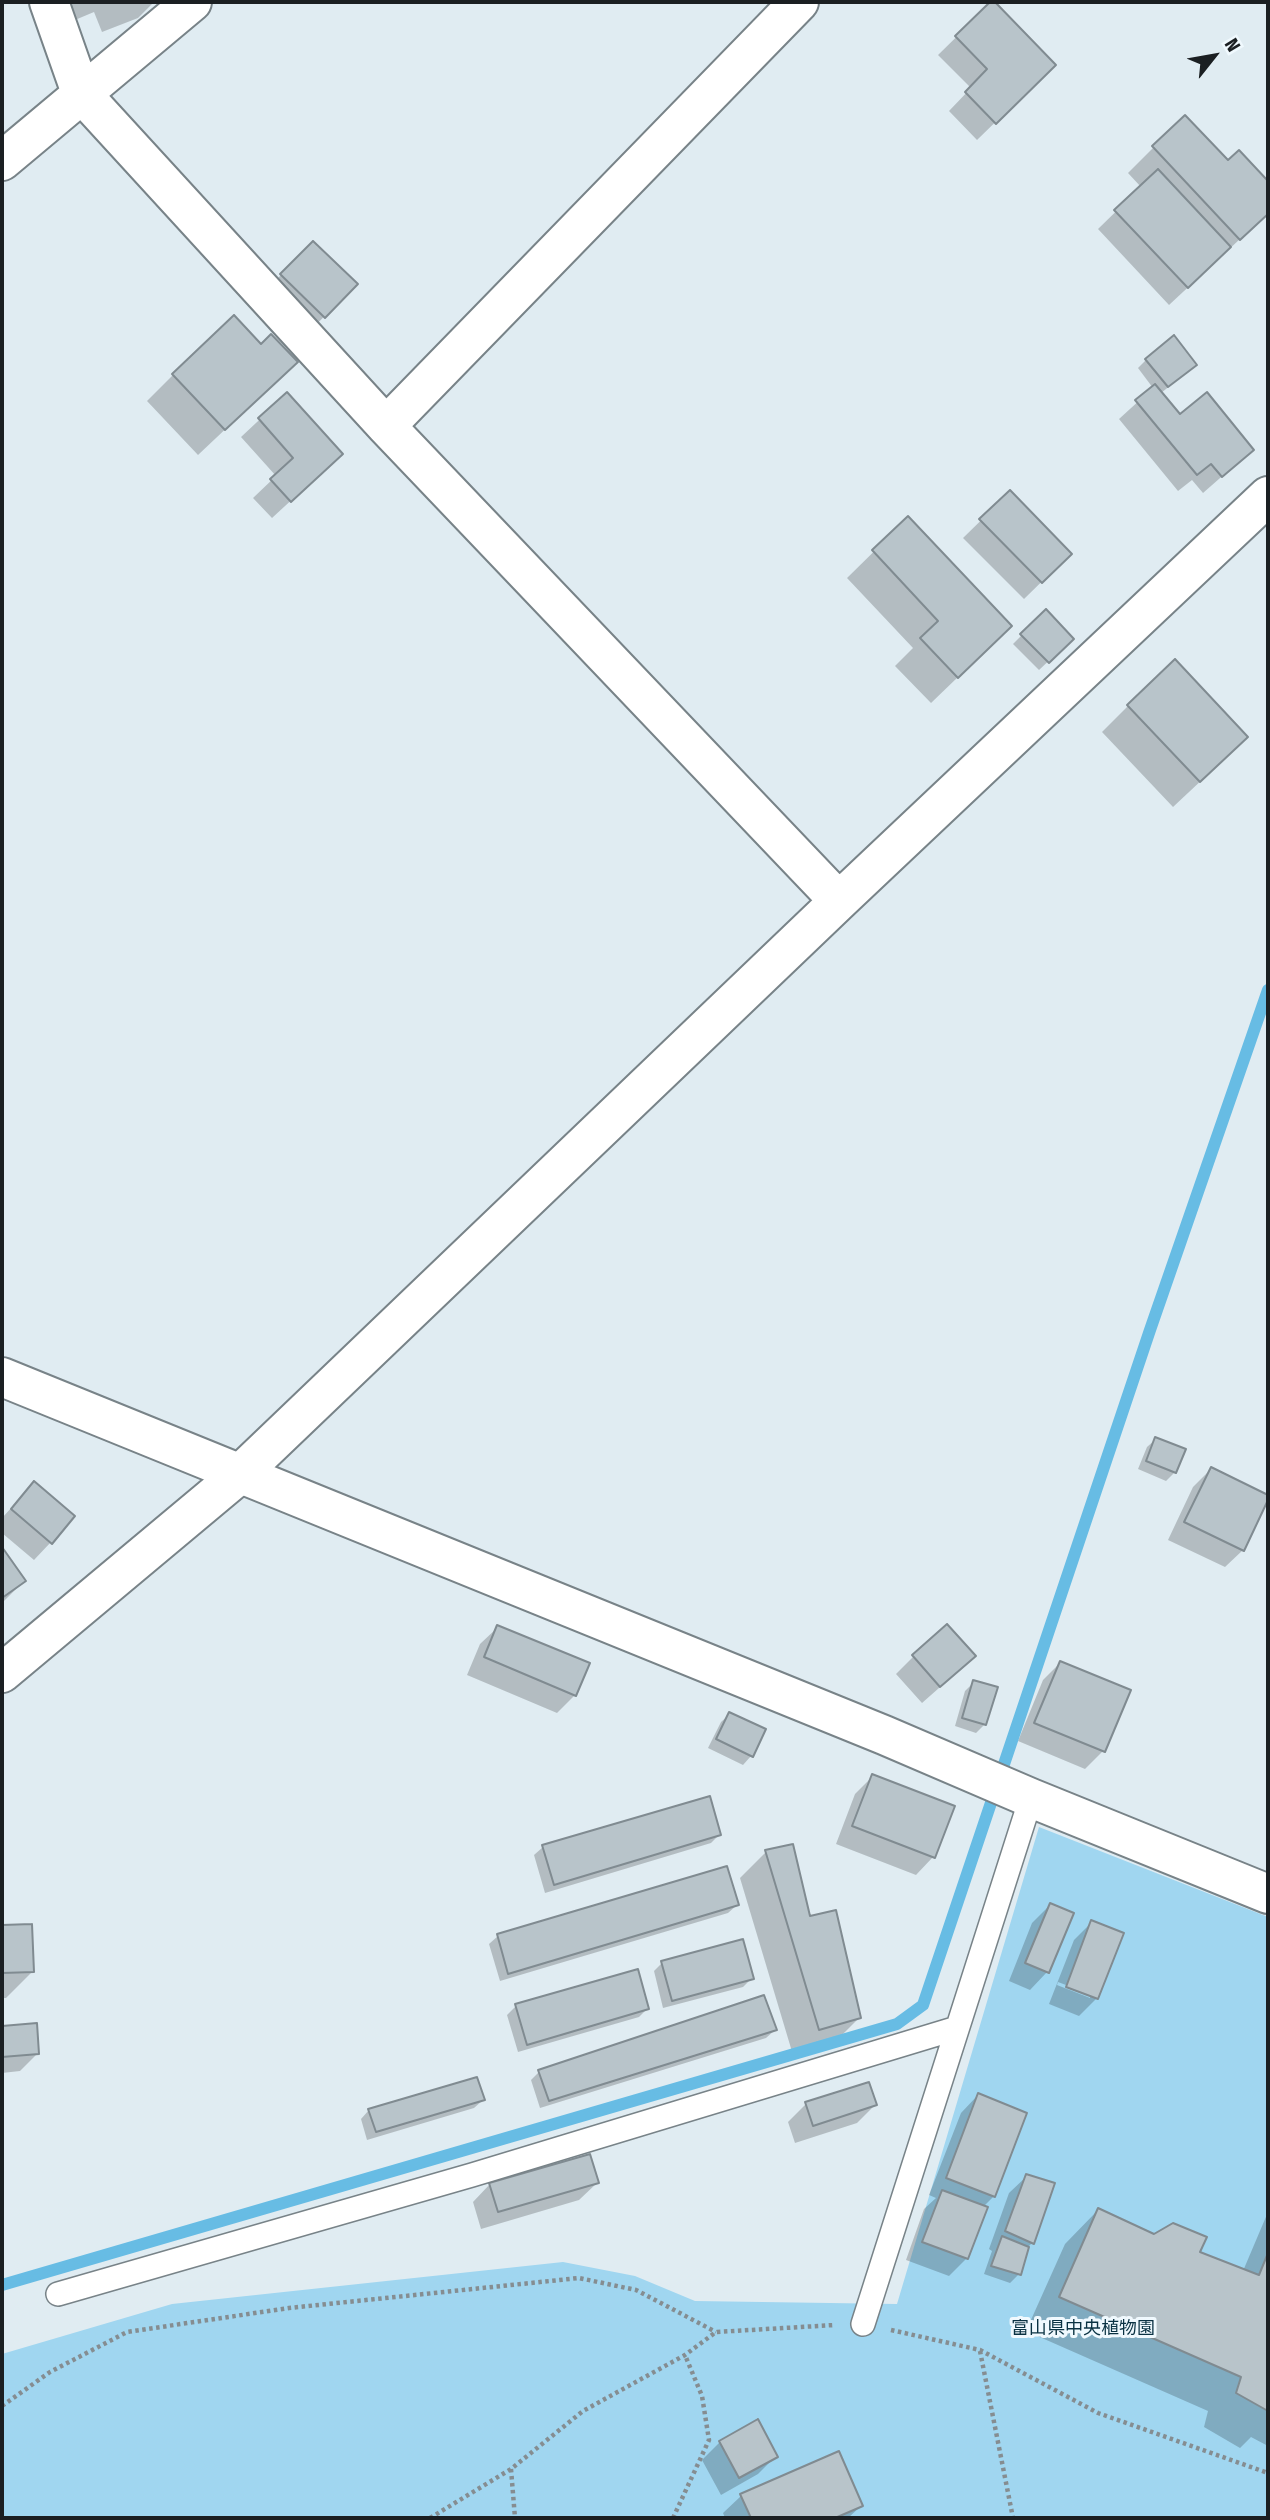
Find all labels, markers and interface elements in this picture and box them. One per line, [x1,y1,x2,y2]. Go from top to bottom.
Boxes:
north arrow [1179,21,1249,91]
text: N [1220,34,1245,56]
park label: 富山県中央植物園 [1011,2318,1155,2340]

